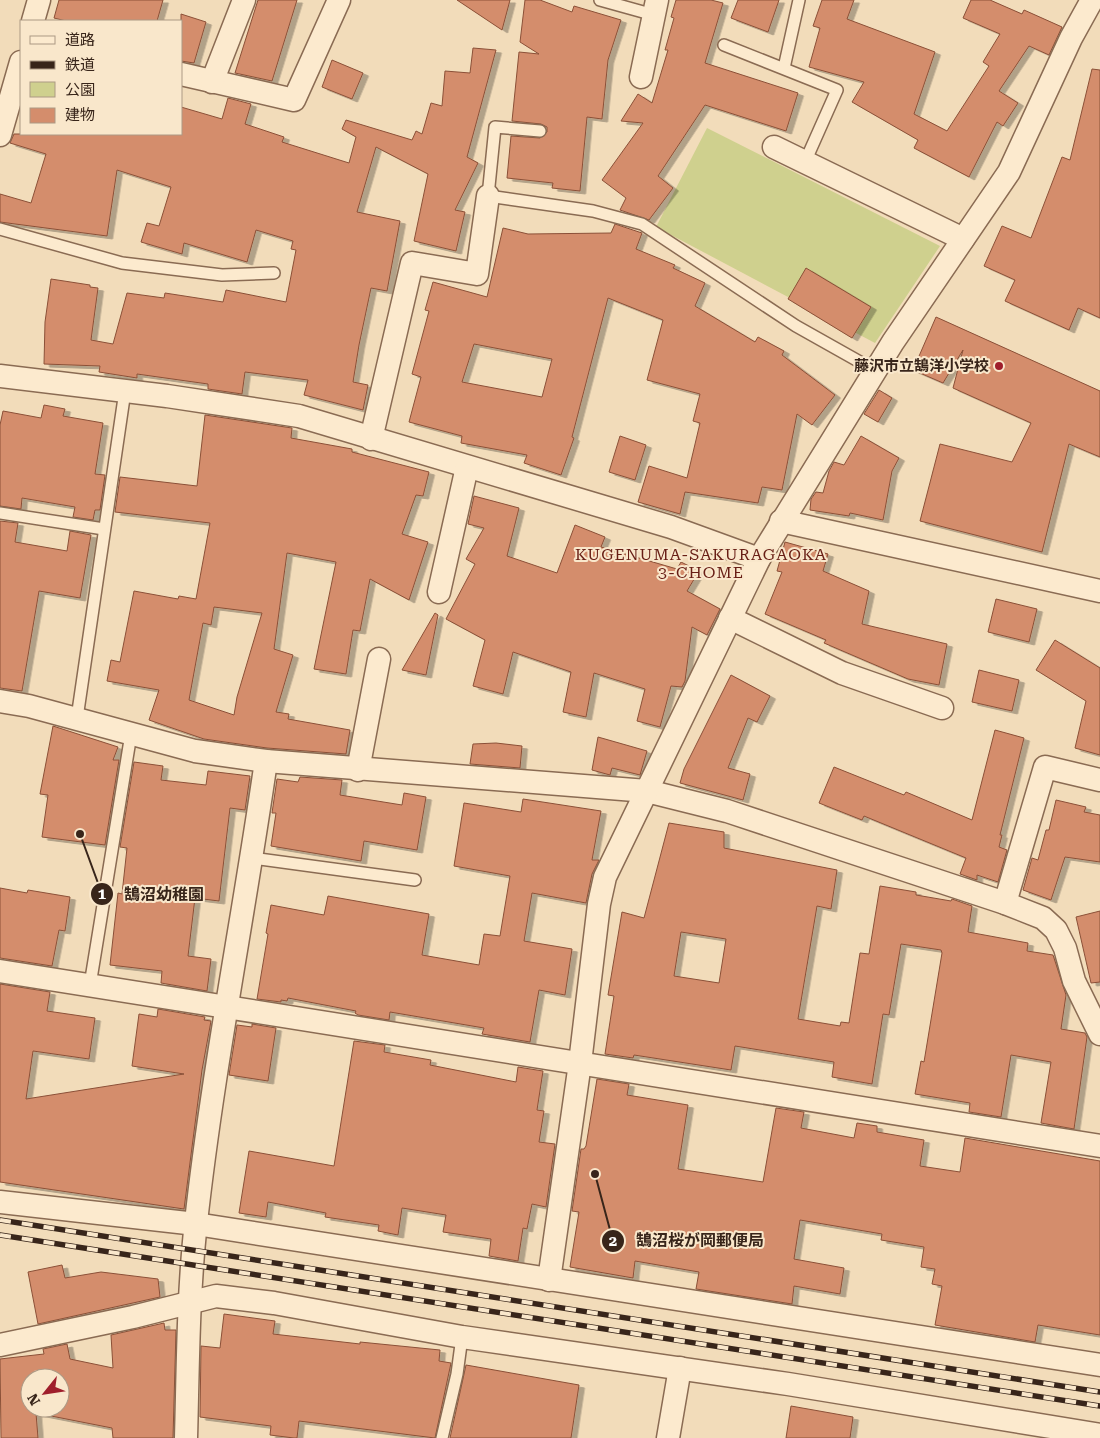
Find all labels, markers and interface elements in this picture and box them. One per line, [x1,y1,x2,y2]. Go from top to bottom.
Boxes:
legend [20,20,182,135]
text: 道路 [65,31,95,49]
text: 鉄道 [65,56,95,74]
text: 公園 [65,81,95,99]
text: 建物 [65,106,95,124]
place label: 藤沢市立鵠洋小学校 [854,357,989,375]
marker: 藤沢市立鵠洋小学校 [993,360,1005,372]
district label: KUGENUMA-SAKURAGAOKA 3-CHOME [575,545,827,582]
callout: 鵠沼幼稚園 [89,879,214,910]
text: 1 [98,885,107,903]
text: 鵠沼幼稚園 [124,885,204,904]
callout: 鵠沼桜が岡郵便局 [601,1225,774,1256]
text: 鵠沼桜が岡郵便局 [636,1231,764,1250]
text: 2 [609,1232,617,1250]
north arrow [20,1368,70,1418]
text: N [24,1391,43,1408]

